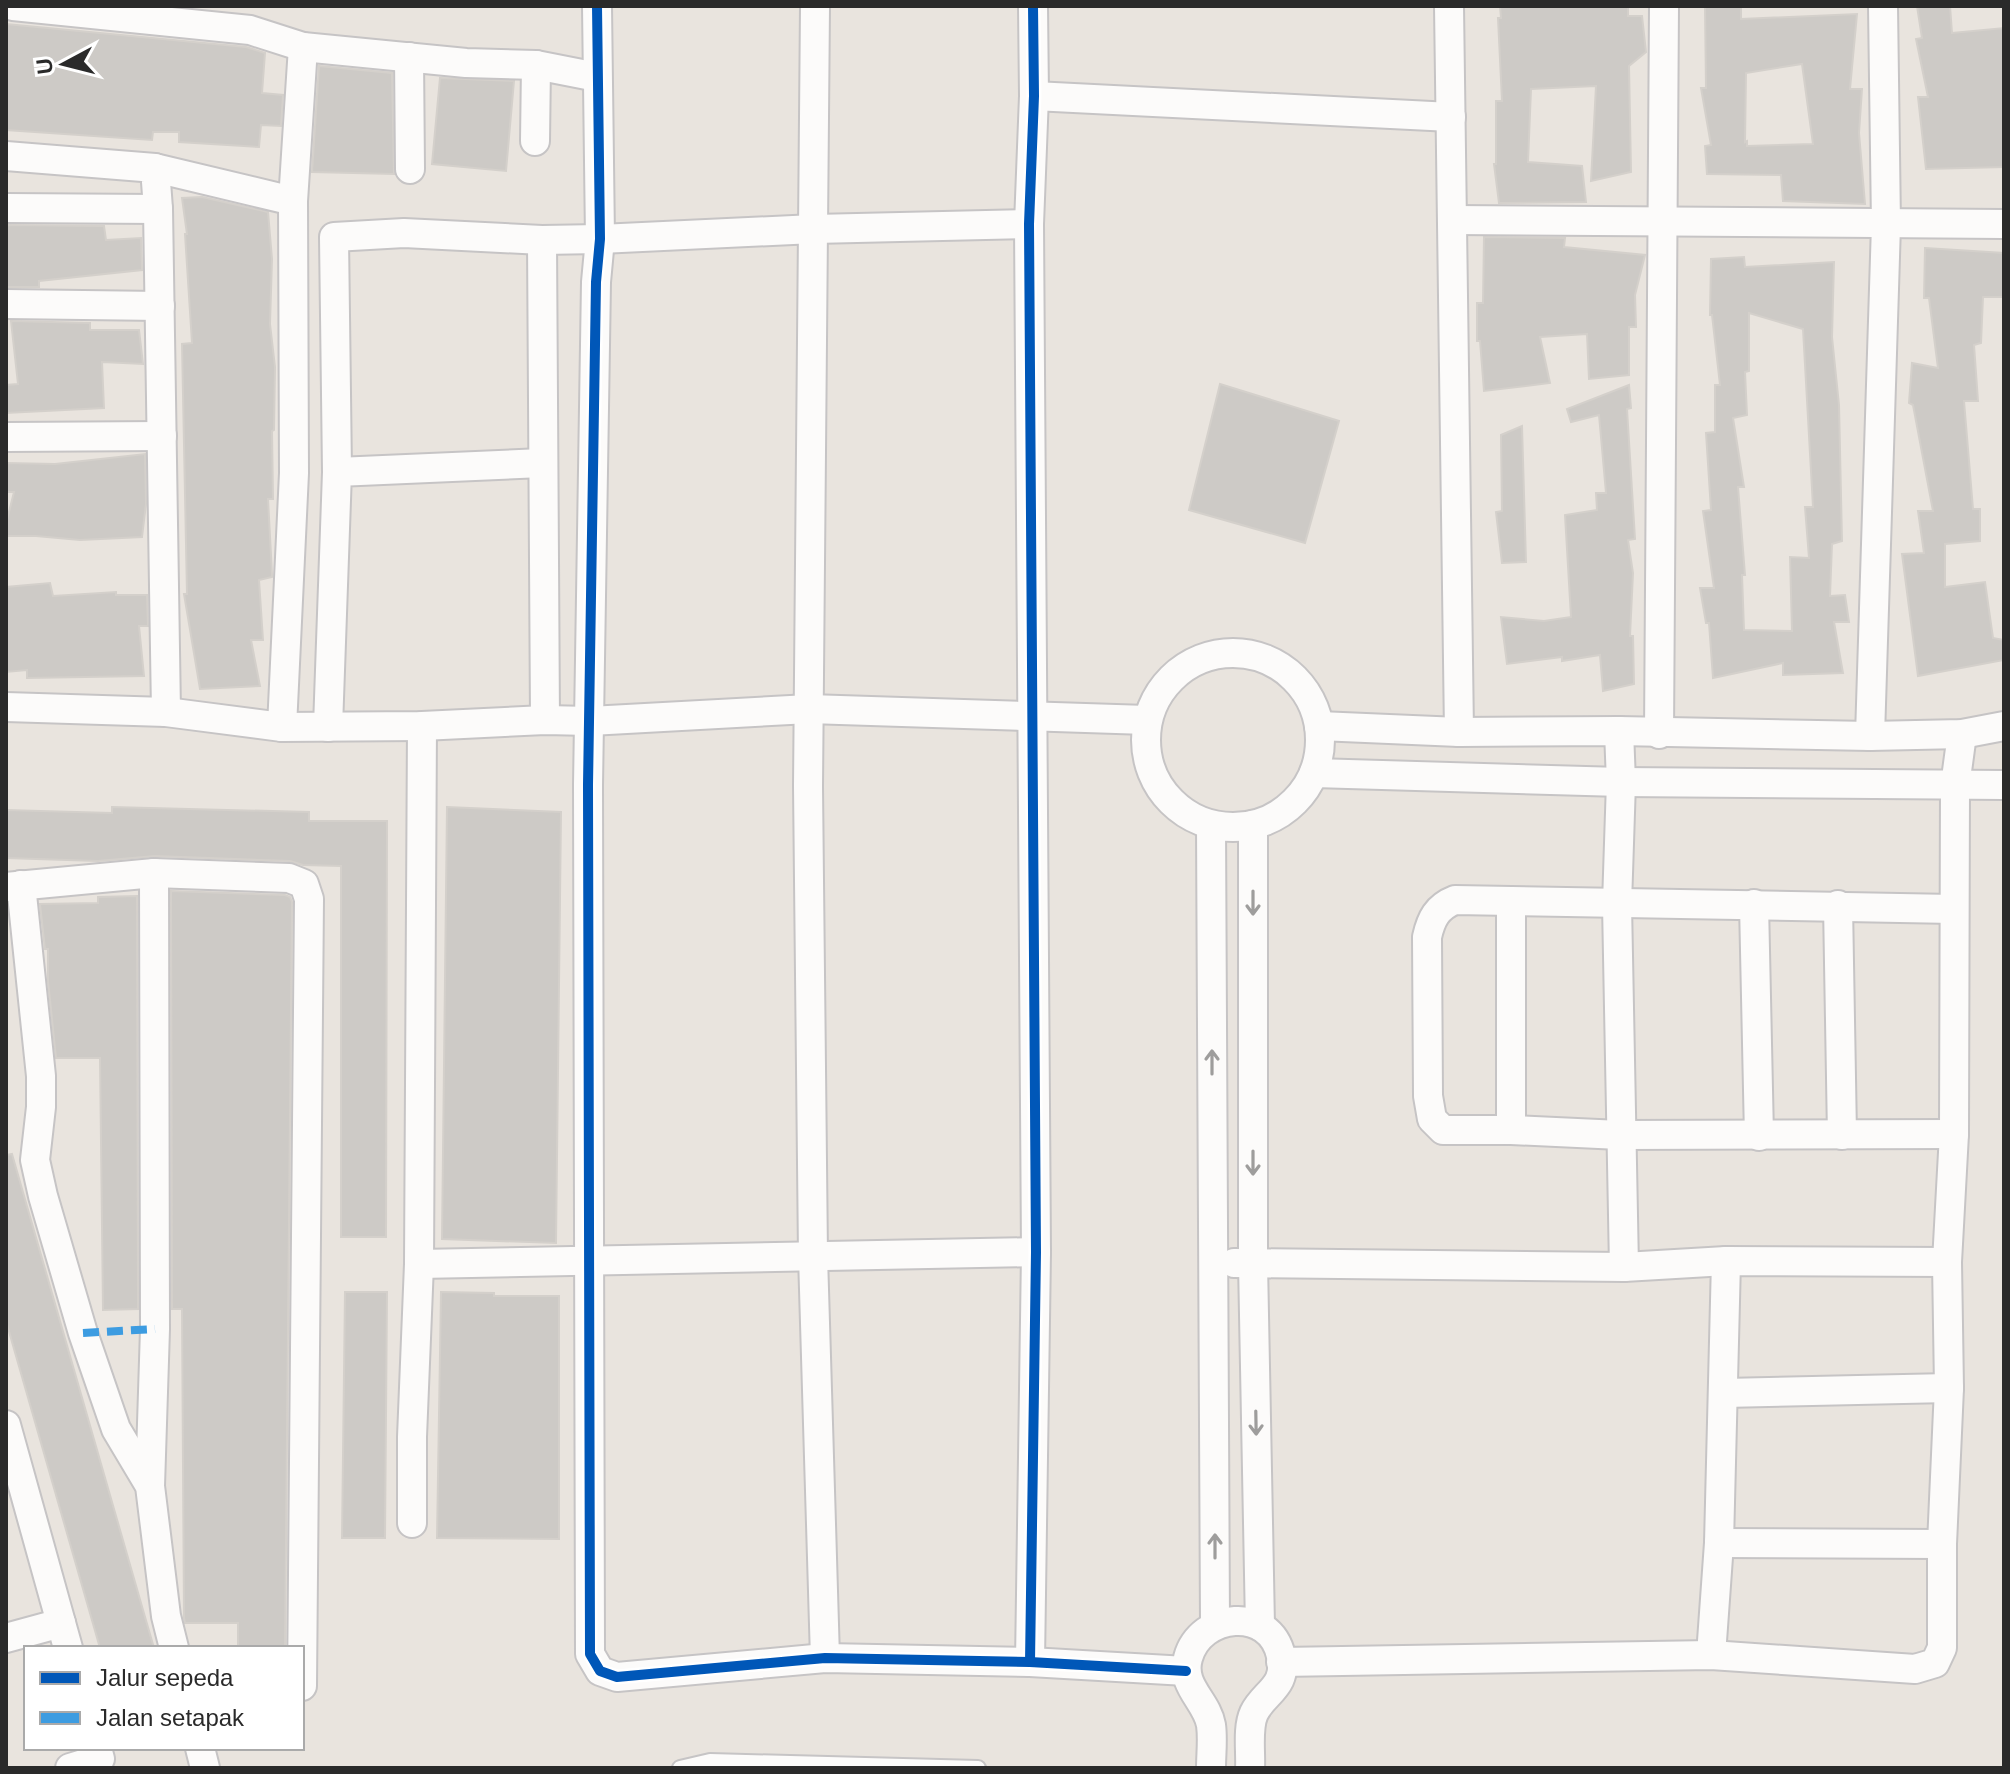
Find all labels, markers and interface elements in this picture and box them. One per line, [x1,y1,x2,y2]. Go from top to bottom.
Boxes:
north arrow [24,24,104,104]
text: U [31,57,58,76]
one-way arrow [1245,889,1261,916]
one-way arrow [1204,1049,1220,1076]
one-way arrow [1245,1149,1261,1176]
one-way arrow [1248,1409,1263,1436]
one-way arrow [1207,1533,1223,1560]
legend [24,1646,304,1750]
text: Jalur sepeda [96,1664,234,1691]
text: Jalan setapak [96,1704,245,1731]

